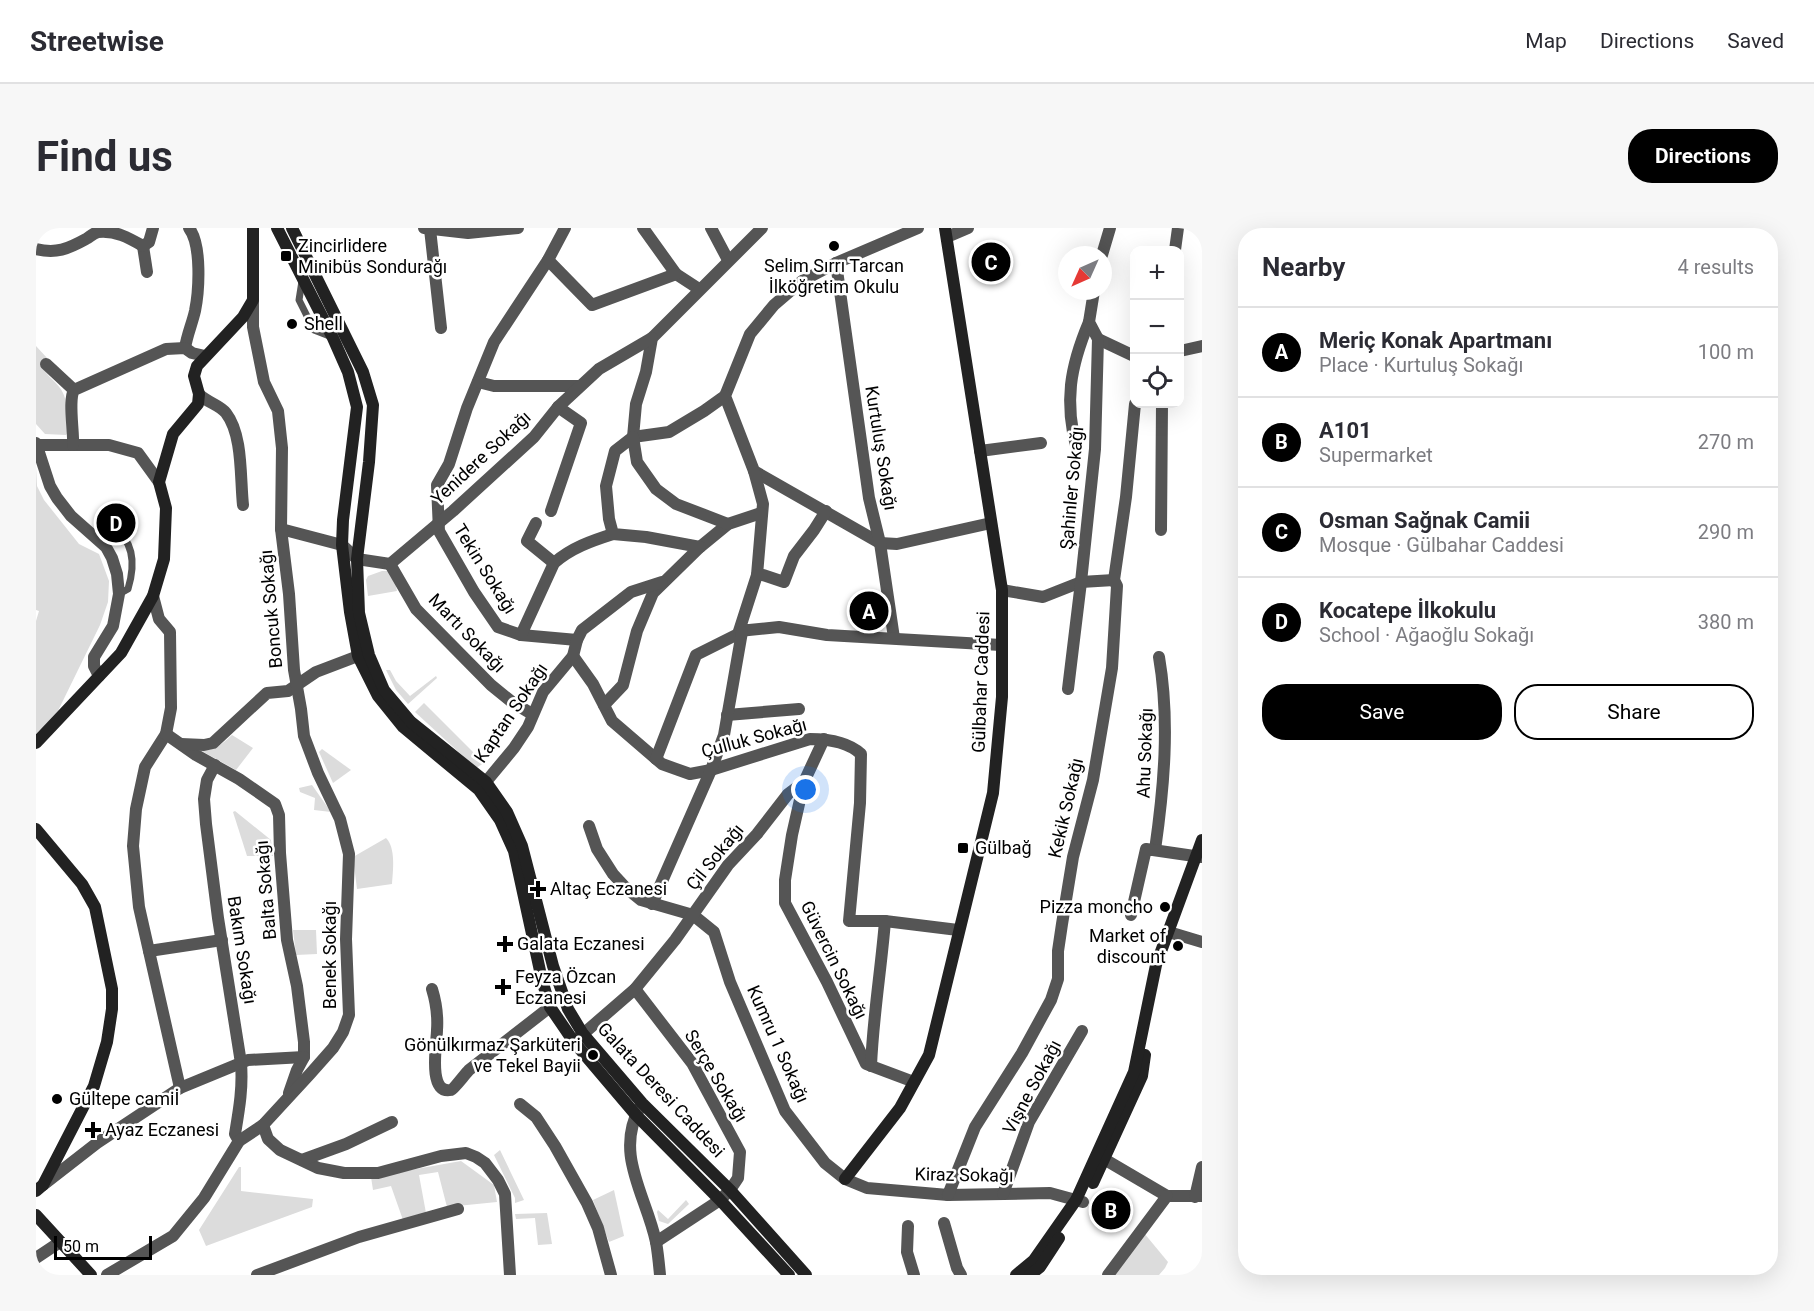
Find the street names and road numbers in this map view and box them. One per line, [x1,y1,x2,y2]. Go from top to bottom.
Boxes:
street label: Kurtuluş Sokağı [861,384,902,512]
street label: Yenidere Sokağı [427,406,535,509]
street label: Şahinler Sokağı [1056,425,1087,550]
street label: Tekin Sokağı [450,520,521,617]
street label: Boncuk Sokağı [255,549,286,669]
street label: Martı Sokağı [425,589,510,676]
street label: Gülbahar Caddesi [968,611,993,753]
street label: Kaptan Sokağı [470,659,552,767]
street label: Ahu Sokağı [1132,707,1157,799]
street label: Çulluk Sokağı [699,713,809,762]
street label: Kekik Sokağı [1044,756,1087,860]
street label: Çil Sokağı [681,819,748,894]
street label: Balta Sokağı [251,839,280,941]
street label: Bakım Sokağı [224,894,261,1006]
street label: Güvercin Sokağı [797,897,872,1022]
street label: Benek Sokağı [319,901,340,1009]
street label: Kumru 1 Sokağı [743,982,814,1106]
street label: Galata Deresi Caddesi [594,1018,729,1161]
street label: Serçe Sokağı [681,1026,752,1126]
street label: Vişne Sokağı [998,1036,1065,1137]
street label: Kiraz Sokağı [914,1163,1014,1186]

